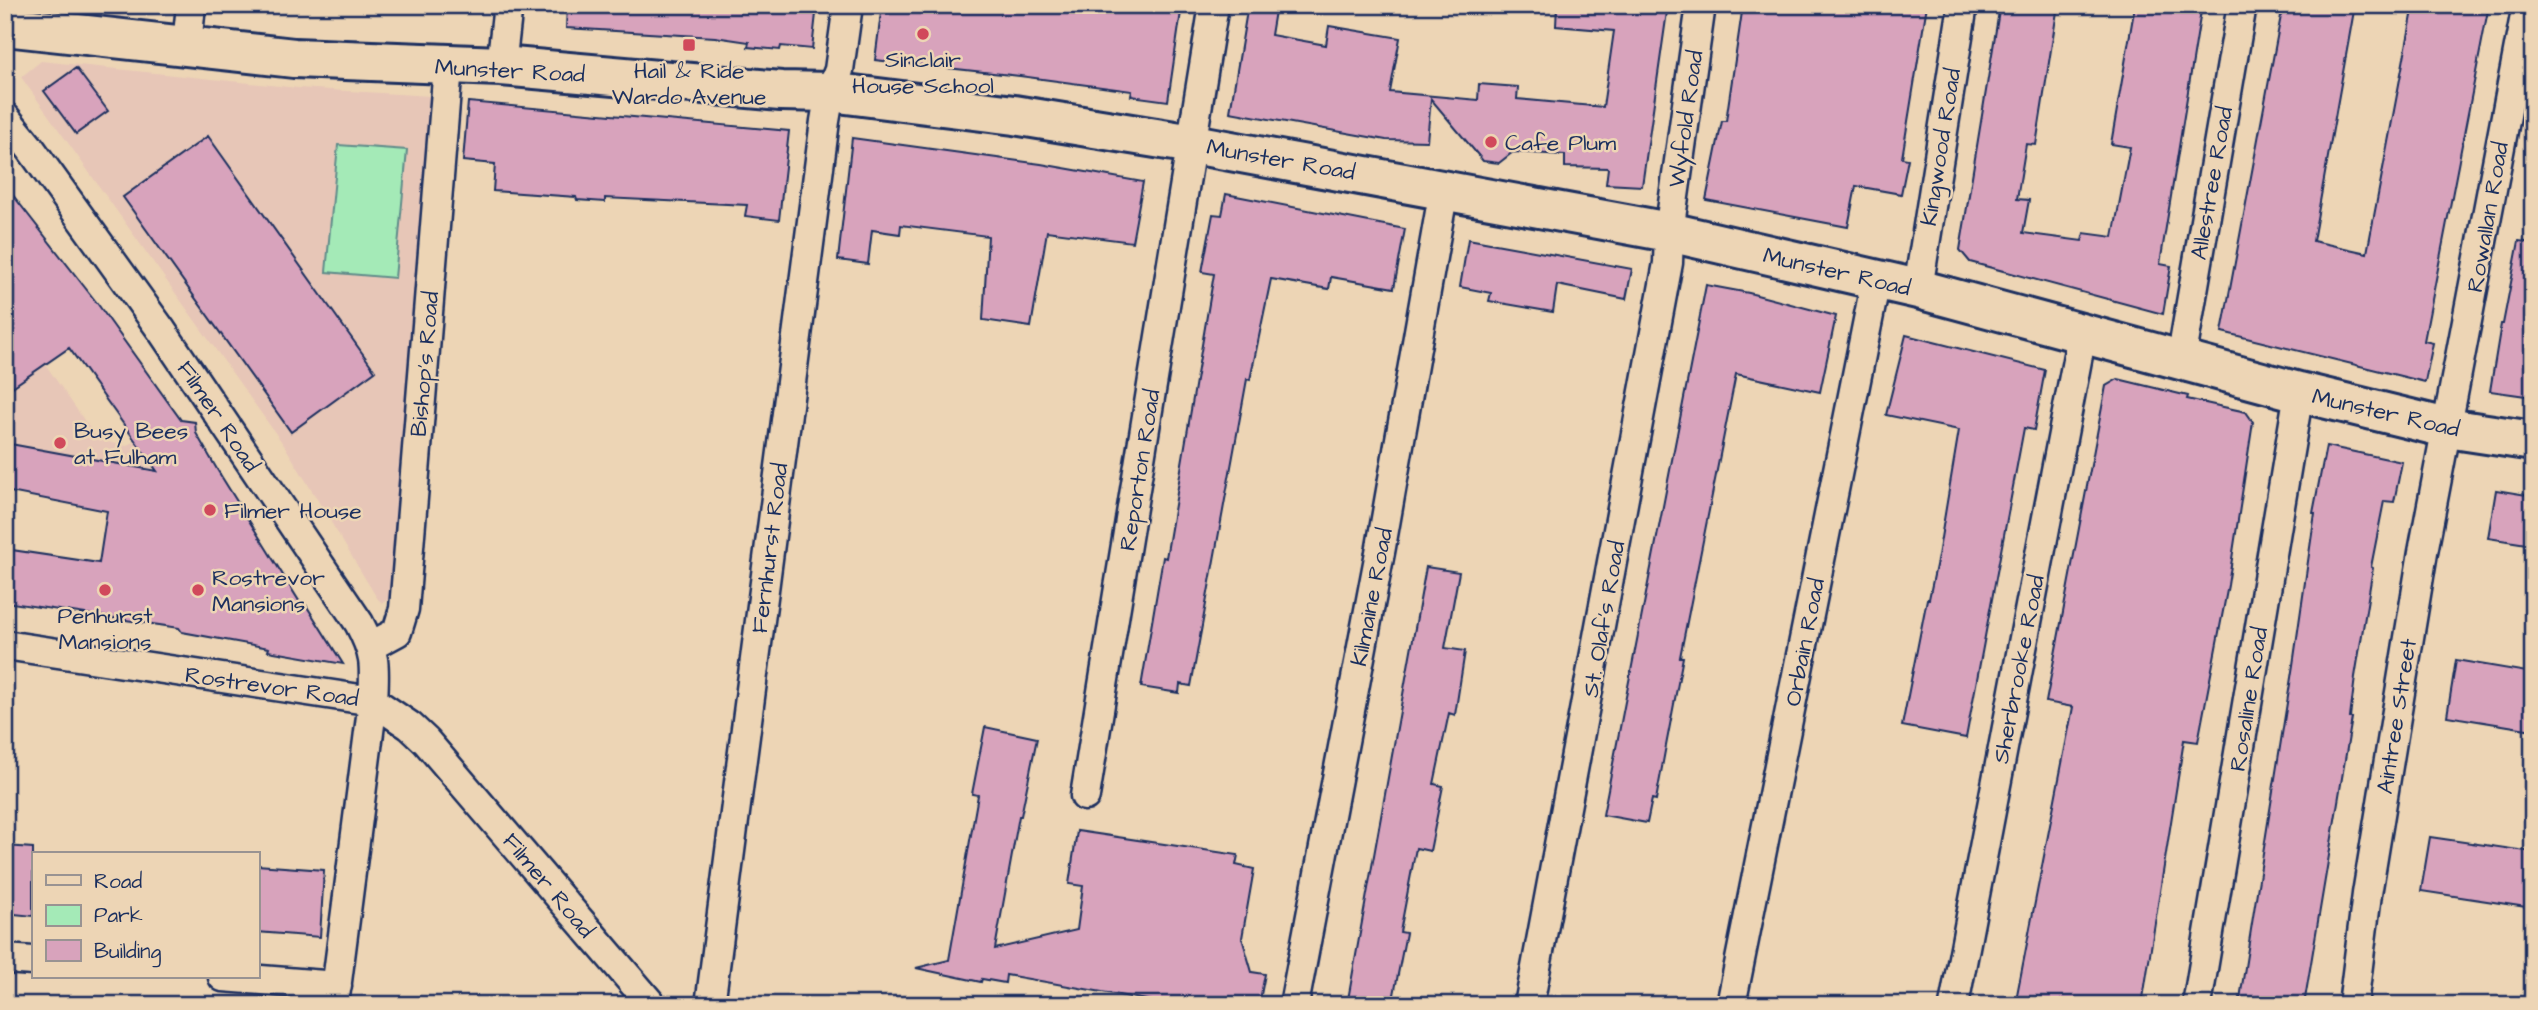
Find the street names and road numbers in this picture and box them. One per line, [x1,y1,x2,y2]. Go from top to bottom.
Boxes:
street label: Wyfold Road [1661,48,1712,190]
street label: Munster Road [434,51,586,91]
street label: Kingwood Road [1913,66,1970,228]
street label: Allestree Road [2183,104,2241,262]
street label: Munster Road [1204,131,1358,189]
street label: Rowallan Road [2459,139,2517,295]
street label: Munster Road [1760,239,1914,305]
street label: Bishop's Road [403,290,447,438]
street label: Filmer Road [169,355,267,479]
street label: Munster Road [2309,380,2463,446]
street label: Reporton Road [1111,387,1169,553]
street label: Fernhurst Road [744,461,796,635]
street label: Kilmaine Road [1343,525,1401,669]
street label: St. Olaf's Road [1574,538,1634,700]
street label: Sherbrooke Road [1985,572,2053,766]
street label: Orbain Road [1777,575,1833,709]
street label: Rosaline Road [2222,625,2276,774]
street label: Aintree Street [2369,636,2425,796]
street label: Rostrevor Road [183,659,361,715]
street label: Filmer Road [495,826,602,945]

